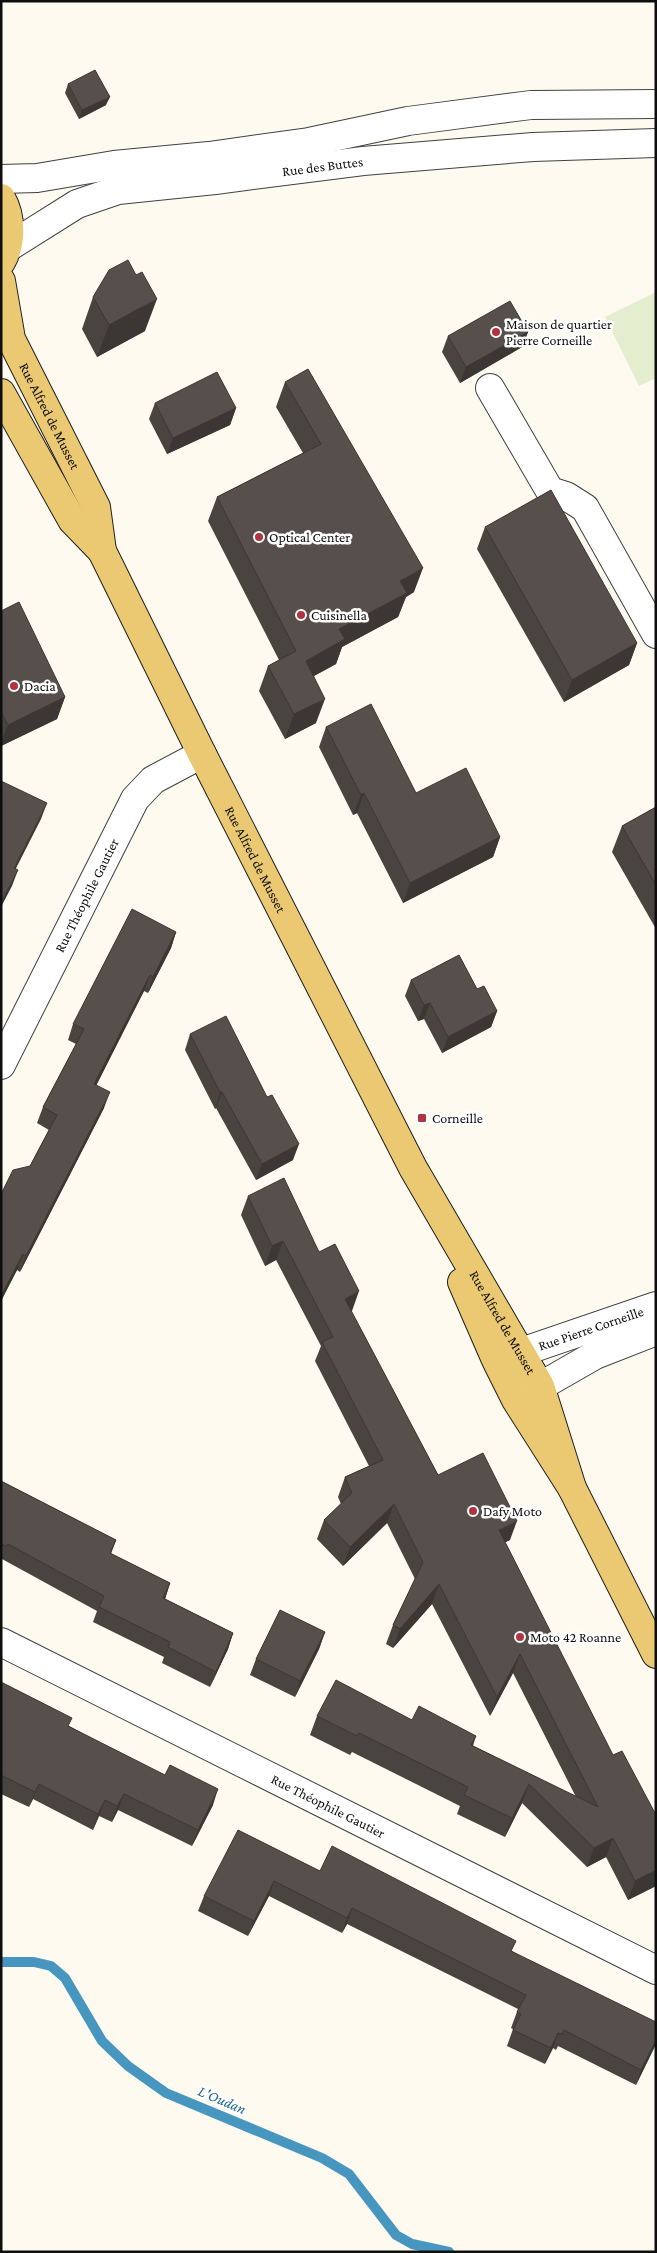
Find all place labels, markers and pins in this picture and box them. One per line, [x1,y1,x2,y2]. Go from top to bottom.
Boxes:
place label: Maison de quartier Pierre Corneille [506,316,612,348]
marker: Maison de quartier Pierre Corneille [490,326,502,338]
place label: Optical Center [269,529,350,545]
marker: Optical Center [253,531,265,543]
place label: Cuisinella [311,607,367,623]
marker: Cuisinella [295,609,307,621]
place label: Dacia [24,678,56,694]
marker: Dacia [8,680,20,692]
place label: Corneille [432,1110,483,1126]
marker: Corneille [416,1112,428,1124]
place label: Dafy Moto [483,1503,542,1519]
marker: Dafy Moto [467,1505,479,1517]
place label: Moto 42 Roanne [530,1629,621,1645]
marker: Moto 42 Roanne [514,1631,526,1643]

